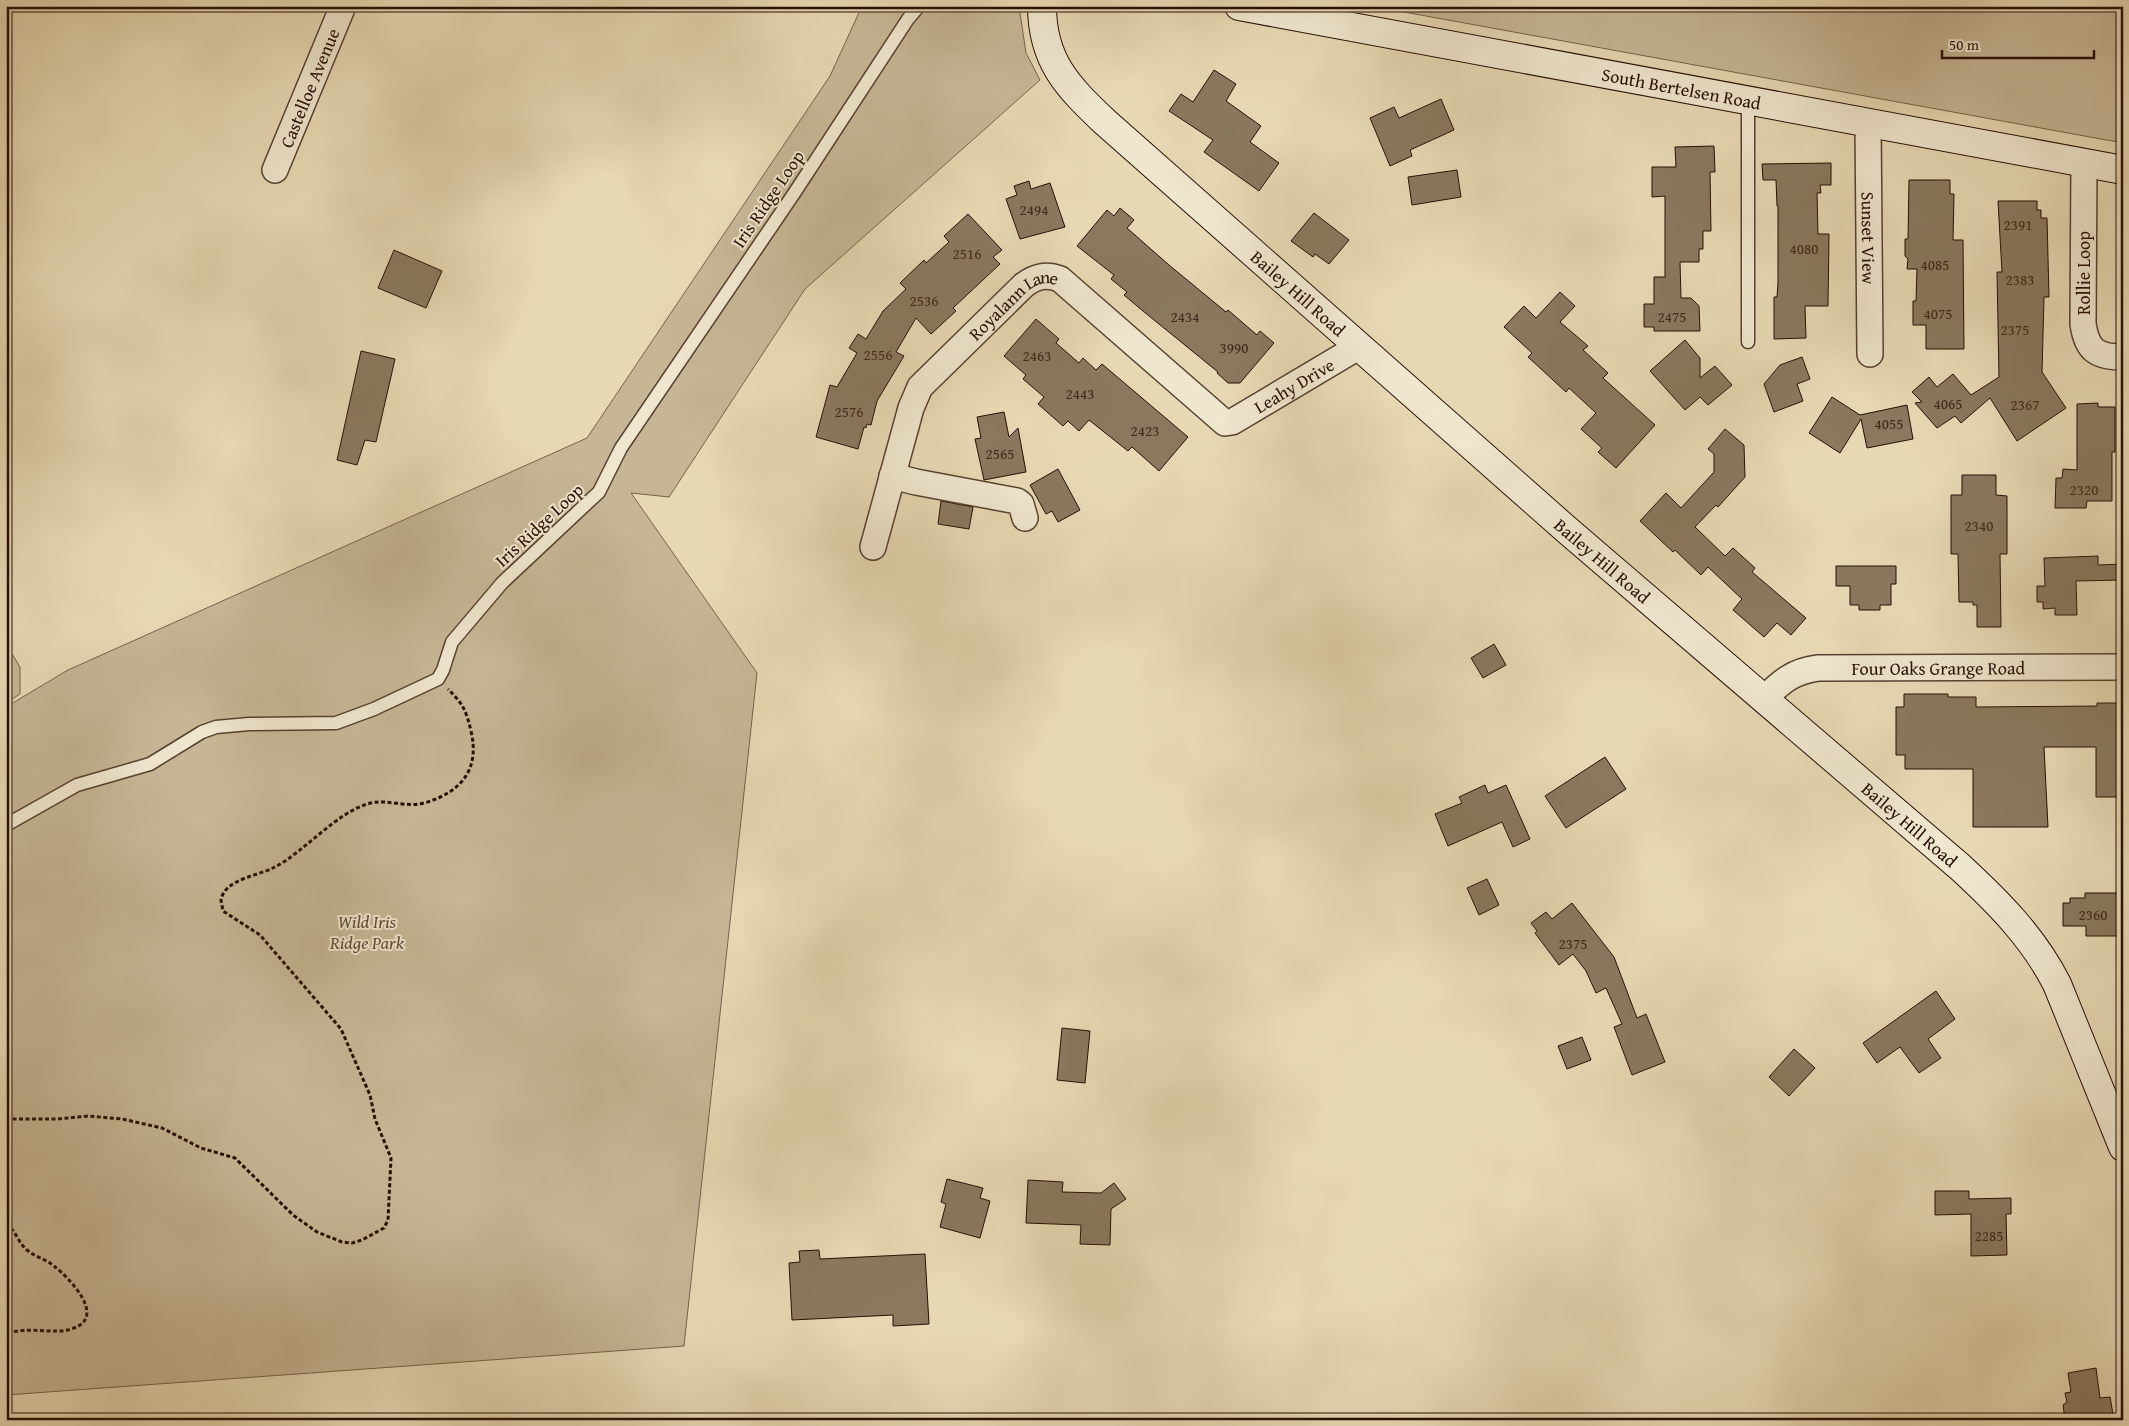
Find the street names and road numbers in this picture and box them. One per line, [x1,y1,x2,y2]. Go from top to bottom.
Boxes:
street label: Castelloe Avenue [272,24,346,152]
street label: South Bertelsen Road [1600,60,1764,116]
street label: Iris Ridge Loop [725,145,811,253]
street label: Sunset View [1855,192,1883,285]
street label: Rollie Loop [2070,231,2097,315]
street label: Bailey Hill Road [1245,243,1352,343]
street label: Royalann Lane [962,263,1061,346]
street label: Leahy Drive [1249,351,1339,420]
street label: Iris Ridge Loop [489,477,590,573]
street label: Bailey Hill Road [1549,511,1657,610]
street label: Four Oaks Grange Road [1851,654,2026,681]
street label: Bailey Hill Road [1856,775,1964,873]

